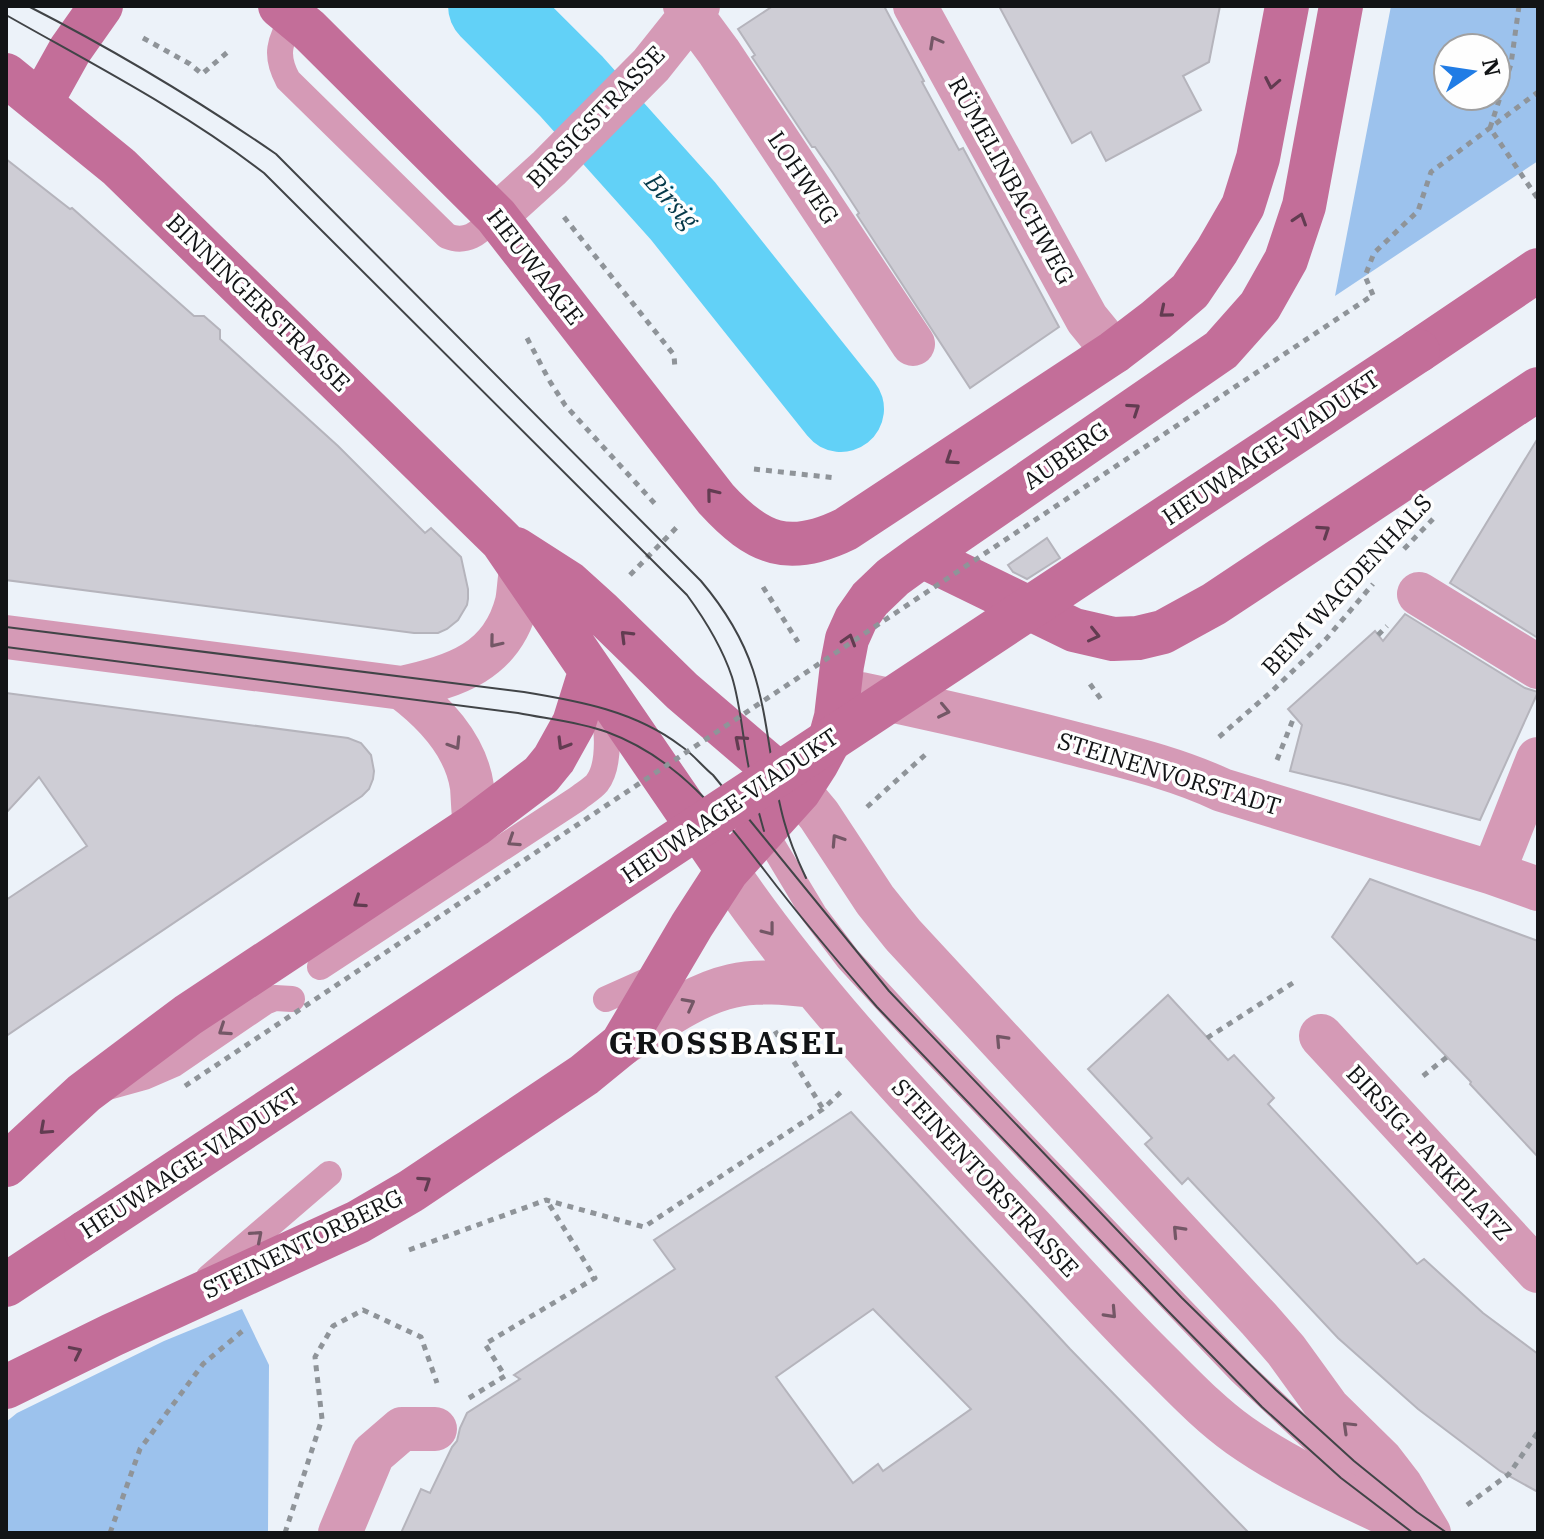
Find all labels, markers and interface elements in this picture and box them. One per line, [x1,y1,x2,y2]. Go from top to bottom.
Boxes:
north arrow [1432,32,1512,112]
one-way arrow [929,37,945,51]
street label: BIRSIGSTRASSE [519,38,671,194]
text: N [1476,56,1508,79]
street label: RÜMELINBACHWEG [941,71,1082,290]
one-way arrow [1265,76,1282,89]
street label: LOHWEG [761,125,847,230]
water label: Birsig [638,164,708,236]
street label: HEUWAAGE [480,201,591,331]
street label: BINNINGERSTRASSE [160,206,357,398]
one-way arrow [1290,213,1306,227]
one-way arrow [1160,302,1175,317]
street label: HEUWAAGE-VIADUKT [1155,362,1385,532]
one-way arrow [1125,404,1139,419]
street label: AUBERG [1016,414,1115,496]
one-way arrow [945,449,959,464]
street label: BEIM WAGDENHALS [1254,487,1439,682]
one-way arrow [707,489,722,503]
one-way arrow [1315,526,1329,541]
one-way arrow [1087,626,1100,643]
one-way arrow [621,631,635,646]
one-way arrow [491,633,505,648]
one-way arrow [839,634,855,648]
one-way arrow [937,702,950,719]
street label: HEUWAAGE-VIADUKT [614,720,844,890]
street label: STEINENVORSTADT [1054,724,1285,822]
one-way arrow [445,735,460,750]
one-way arrow [557,735,573,750]
one-way arrow [735,737,750,751]
one-way arrow [507,831,522,846]
one-way arrow [831,834,846,849]
one-way arrow [353,892,367,907]
one-way arrow [759,921,773,936]
one-way arrow [681,999,695,1014]
one-way arrow [218,1020,232,1035]
district label: GROSSBASEL [608,1021,846,1063]
one-way arrow [996,1035,1011,1049]
street label: BIRSIG-PARKPLATZ [1340,1058,1520,1247]
street label: STEINENTORSTRASSE [885,1071,1086,1283]
street label: HEUWAAGE-VIADUKT [73,1079,305,1245]
one-way arrow [39,1119,54,1133]
one-way arrow [416,1177,430,1192]
street label: STEINENTORBERG [197,1181,408,1306]
one-way arrow [1174,1225,1188,1240]
one-way arrow [247,1231,262,1246]
one-way arrow [1101,1303,1115,1318]
one-way arrow [68,1346,82,1362]
one-way arrow [1343,1422,1357,1436]

